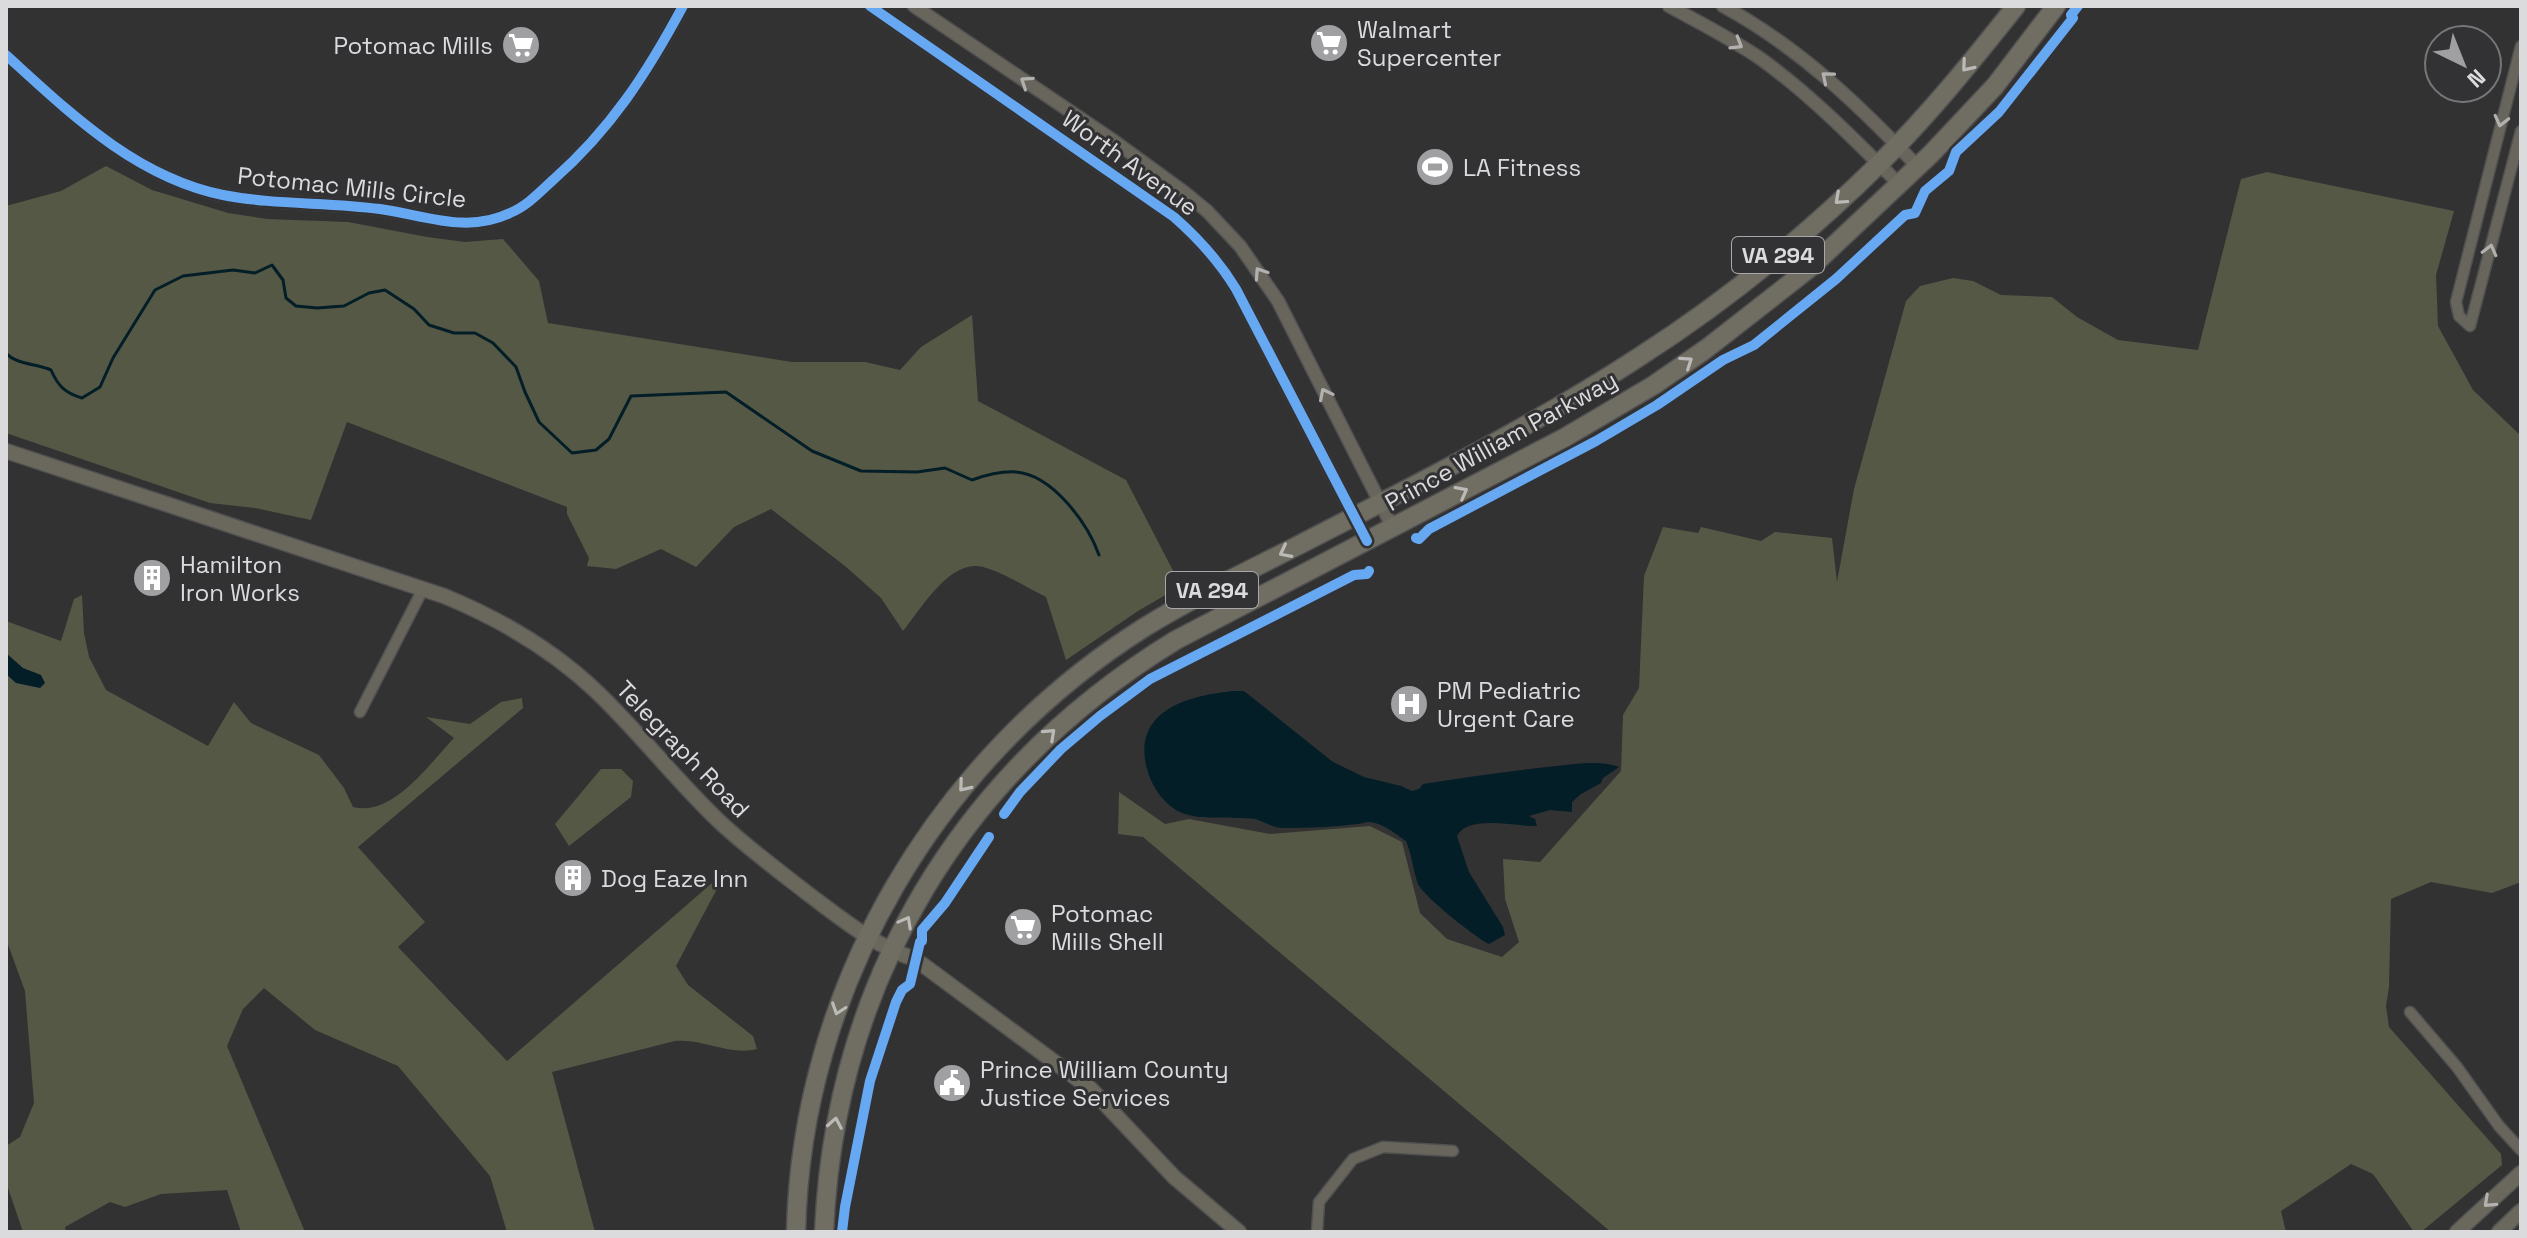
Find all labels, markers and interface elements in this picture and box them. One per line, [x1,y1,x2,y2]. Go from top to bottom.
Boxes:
place label: Walmart Supercenter [1357,14,1501,73]
supermarket icon: Walmart Supercenter [1308,22,1350,64]
supermarket icon: Potomac Mills [500,24,542,66]
north arrow [2423,24,2503,104]
place label: Potomac Mills [333,30,493,61]
one-way arrow [1728,34,1743,50]
one-way arrow [1962,57,1977,72]
text: N [2462,63,2492,94]
one-way arrow [1822,73,1836,87]
one-way arrow [1020,77,1034,92]
street label: Worth Avenue [1056,103,1204,223]
one-way arrow [2494,114,2511,128]
sports icon: LA Fitness [1414,146,1456,188]
place label: LA Fitness [1463,152,1581,183]
street label: Potomac Mills Circle [236,160,468,214]
one-way arrow [1835,190,1850,204]
road number: VA 294 [1732,237,1824,273]
one-way arrow [2480,244,2497,258]
one-way arrow [1255,267,1270,282]
one-way arrow [1678,357,1693,372]
street label: Prince William Parkway [1379,364,1623,518]
one-way arrow [1319,387,1334,402]
one-way arrow [1453,486,1468,501]
one-way arrow [1278,543,1293,558]
place label: Hamilton Iron Works [180,549,300,608]
building icon: Hamilton Iron Works [131,557,173,599]
road number: VA 294 [1166,572,1258,608]
street label: Telegraph Road [610,674,756,824]
place label: PM Pediatric Urgent Care [1437,675,1581,734]
hospital icon: PM Pediatric Urgent Care [1388,683,1430,725]
one-way arrow [1041,730,1056,744]
one-way arrow [959,776,974,791]
building icon: Dog Eaze Inn [552,857,594,899]
place label: Dog Eaze Inn [601,863,748,894]
place label: Potomac Mills Shell [1051,898,1164,957]
supermarket icon: Potomac Mills Shell [1002,906,1044,948]
one-way arrow [896,916,911,930]
one-way arrow [831,1002,848,1016]
place label: Prince William County Justice Services [980,1054,1229,1113]
public building icon: Prince William County Justice Services [931,1062,973,1104]
one-way arrow [826,1116,843,1130]
one-way arrow [2483,1193,2498,1207]

